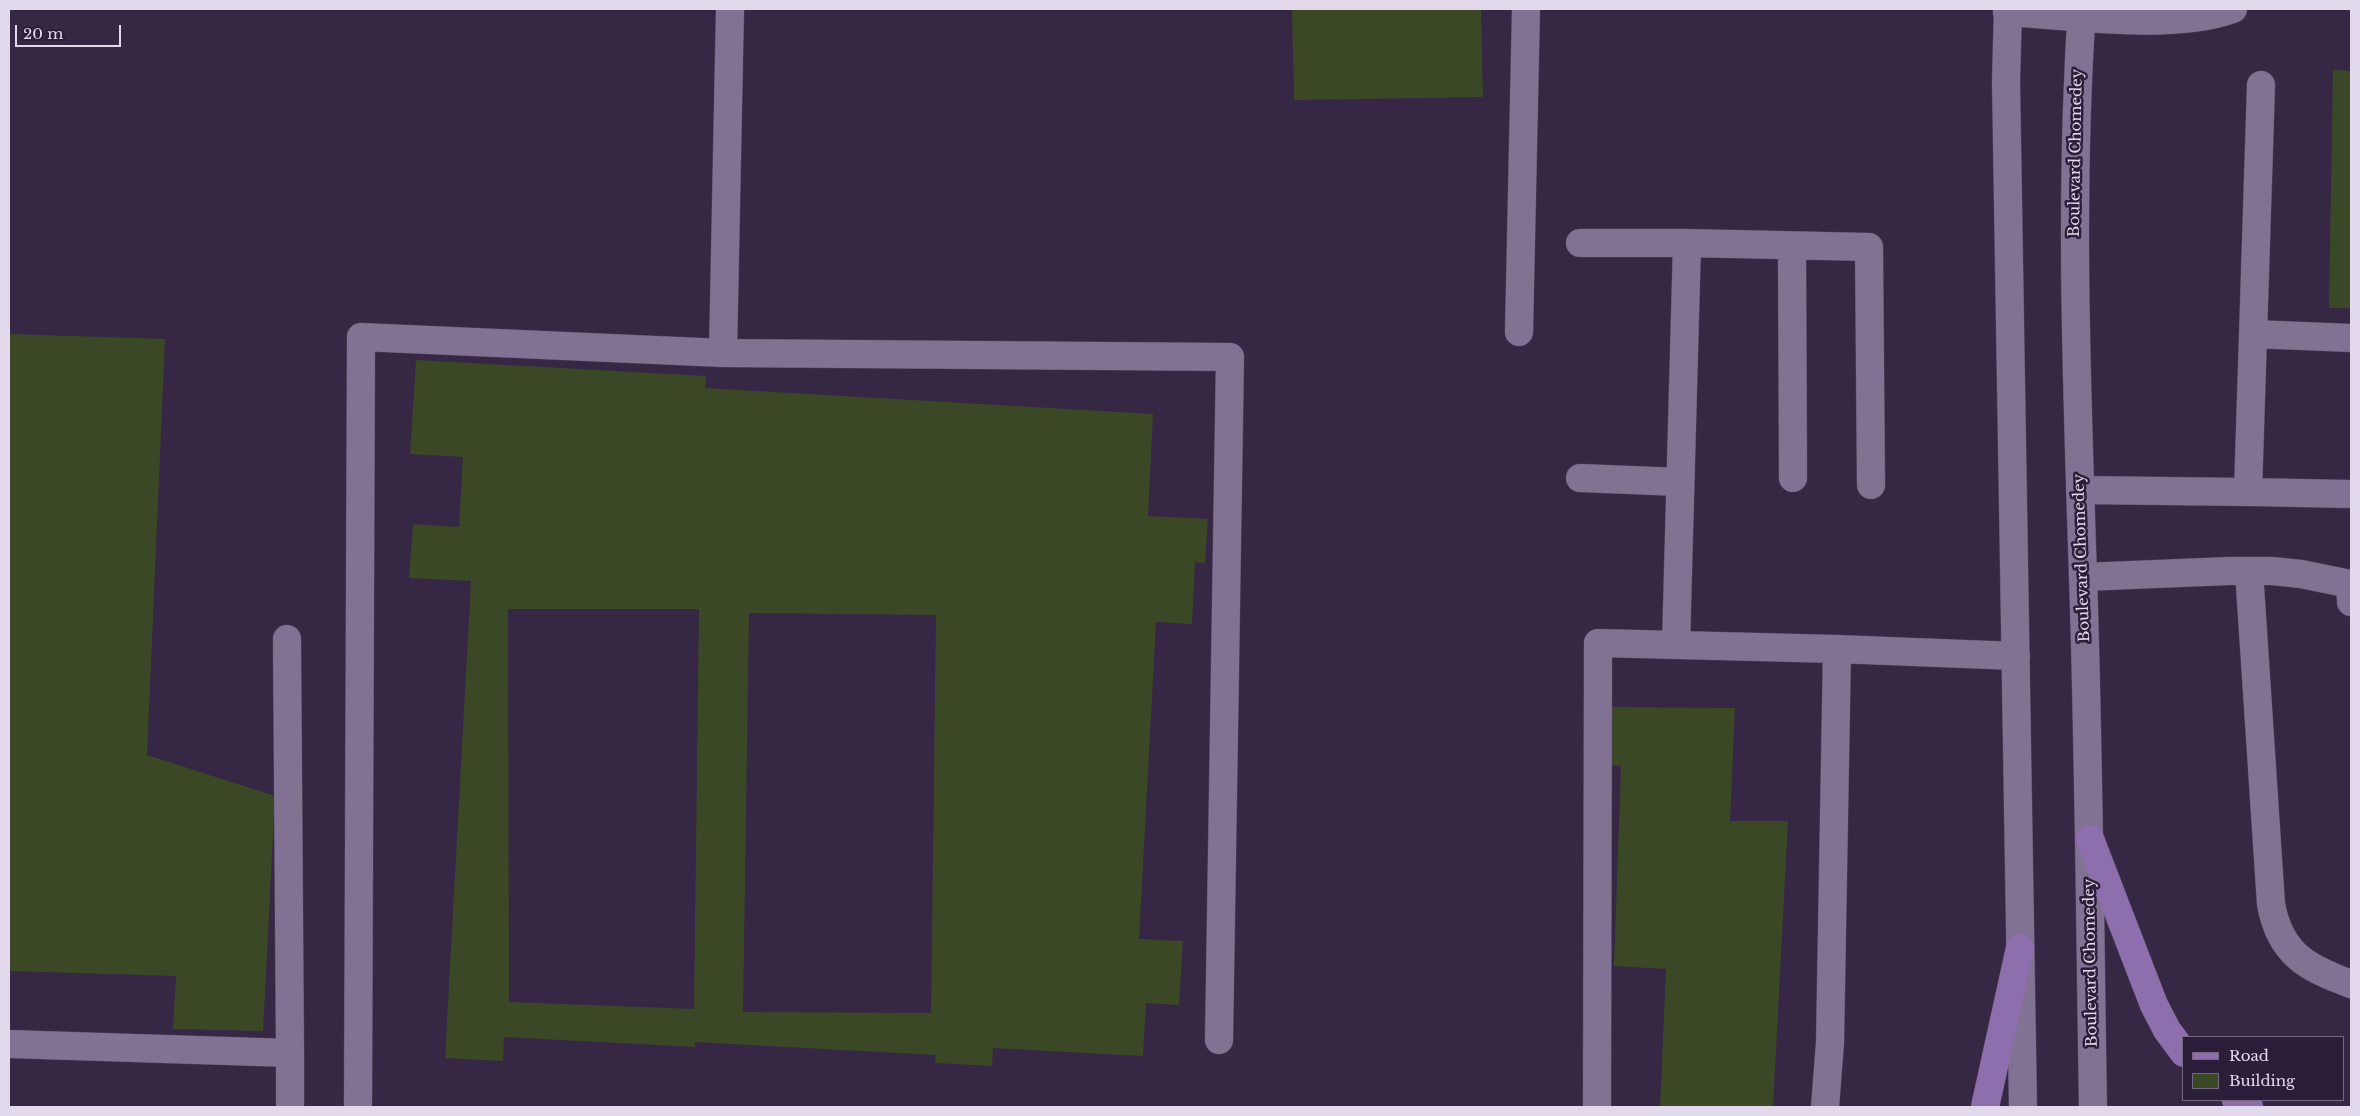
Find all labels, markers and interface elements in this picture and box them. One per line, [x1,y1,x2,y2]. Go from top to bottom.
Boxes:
scale bar [18,15,124,47]
text: 20 m [23,24,63,43]
street label: Boulevard Chomedey [2066,69,2086,237]
street label: Boulevard Chomedey [2070,474,2094,642]
street label: Boulevard Chomedey [2081,879,2101,1047]
legend [2182,1036,2345,1101]
text: Road [2229,1046,2269,1065]
text: Building [2229,1071,2295,1090]

